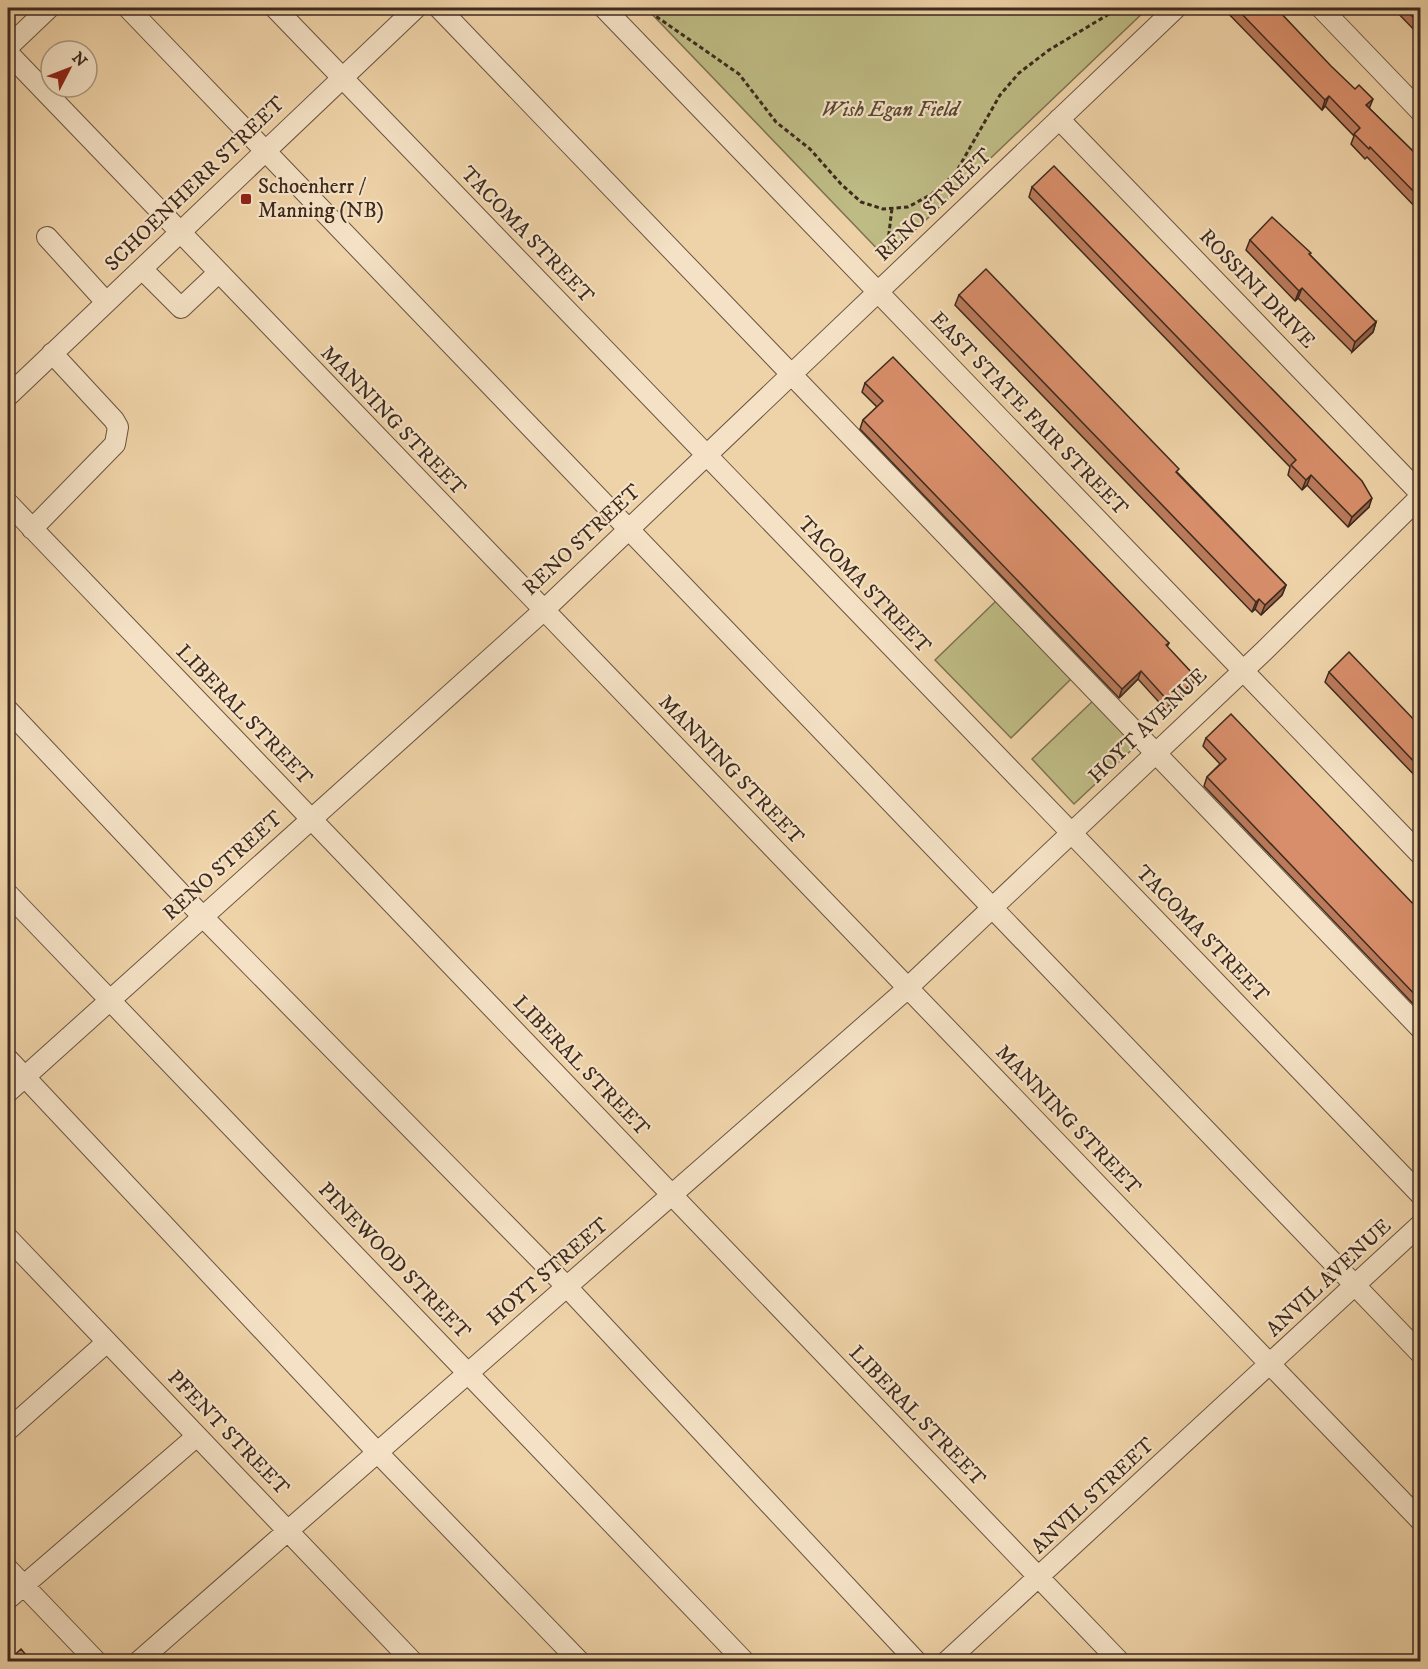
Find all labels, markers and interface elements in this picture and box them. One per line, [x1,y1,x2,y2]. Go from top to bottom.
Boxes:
north arrow [39,39,99,99]
text: N [68,48,91,71]
street label: SCHOENHERR STREET [99,91,291,277]
park label: Wish Egan Field [821,97,962,123]
street label: RENO STREET [870,143,998,267]
street label: TACOMA STREET [455,161,599,309]
place label: Schoenherr / Manning (NB) [258,174,384,224]
marker: Schoenherr / Manning (NB) [239,192,253,206]
street label: ROSSINI DRIVE [1193,224,1321,354]
street label: EAST STATE FAIR STREET [925,307,1133,521]
street label: MANNING STREET [315,341,471,501]
street label: RENO STREET [518,479,646,601]
street label: TACOMA STREET [792,511,936,659]
street label: LIBERAL STREET [170,639,318,791]
street label: HOYT AVENUE [1083,663,1213,789]
street label: MANNING STREET [653,690,809,850]
street label: RENO STREET [158,806,288,926]
street label: TACOMA STREET [1130,860,1274,1008]
street label: LIBERAL STREET [507,990,655,1142]
street label: MANNING STREET [990,1040,1146,1200]
street label: PINEWOOD STREET [312,1177,476,1345]
street label: HOYT STREET [482,1212,614,1332]
street label: ANVIL AVENUE [1261,1213,1397,1343]
street label: LIBERAL STREET [843,1340,991,1492]
street label: PFENT STREET [162,1365,294,1501]
street label: ANVIL STREET [1026,1432,1160,1560]

